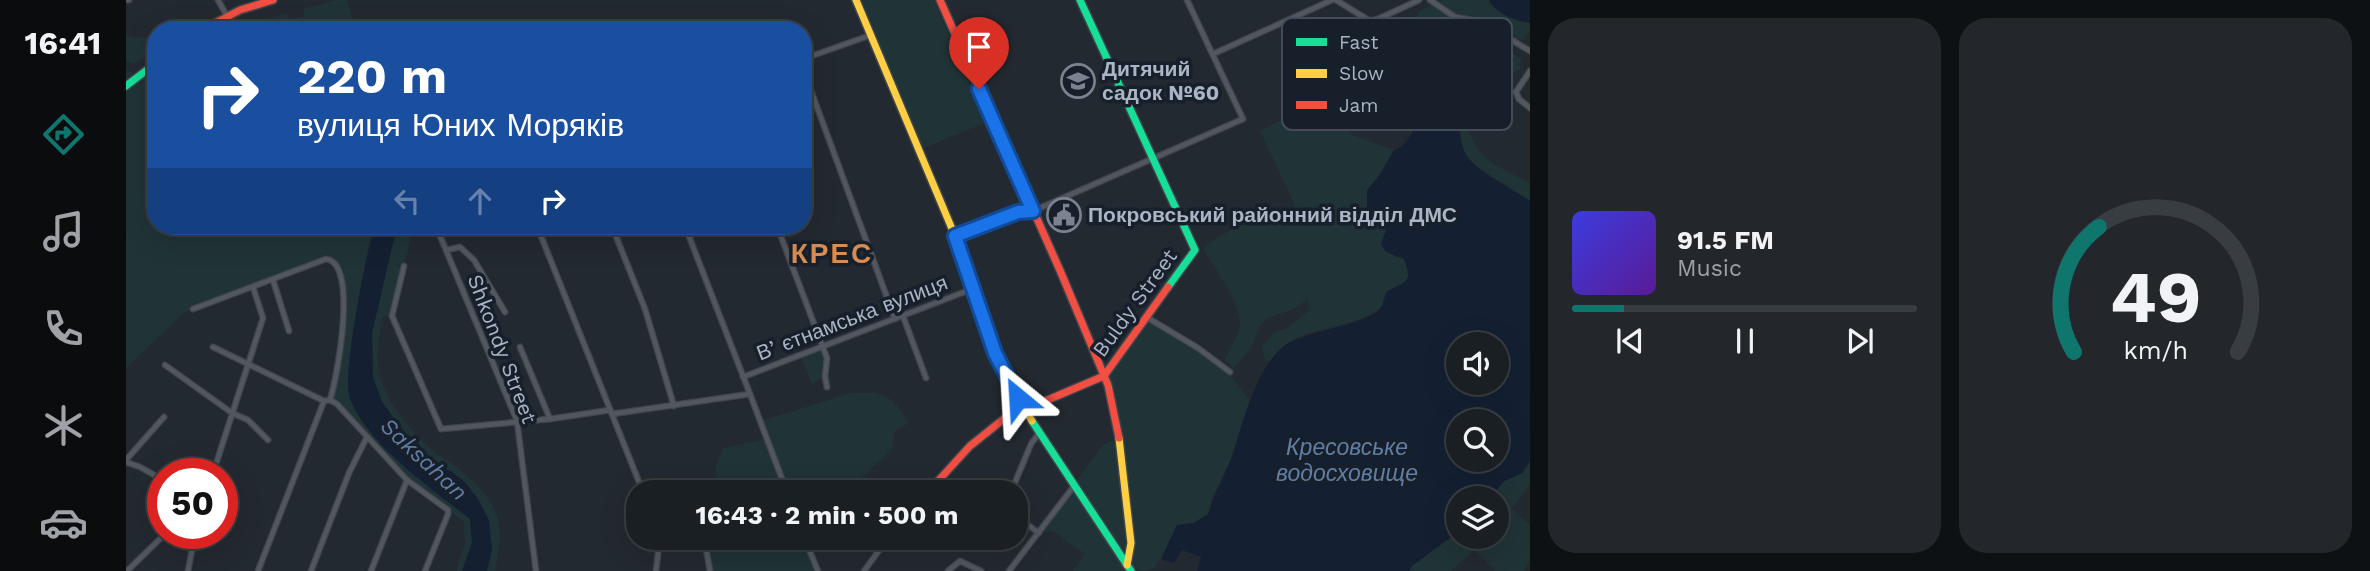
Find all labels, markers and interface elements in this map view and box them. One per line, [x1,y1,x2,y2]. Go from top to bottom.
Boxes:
pin [949,17,1009,89]
legend [1282,18,1512,130]
text: 16:41 [25,24,101,62]
icon: arrive [960,28,998,66]
text: Fast [1339,31,1378,54]
text: 220 m [297,47,447,105]
icon: right [182,49,273,140]
place label: Дитячий садок №60 [1102,56,1219,105]
school or university icon: Дитячий садок №60 [1059,62,1097,100]
text: Slow [1339,62,1384,85]
text: Jam [1339,94,1378,117]
text: вулиця Юних Моряків [297,106,624,144]
icon: directions [39,110,88,159]
icon: left [388,182,426,220]
icon: ahead [461,182,499,220]
icon: right [534,182,572,220]
public building icon: Покровський районний відділ ДМС [1045,196,1083,234]
place label: Покровський районний відділ ДМС [1088,202,1457,227]
icon: music [39,207,88,256]
text: 91.5 FM [1677,225,1774,255]
district label: КРЕС [791,237,873,270]
street label: Buldy Street [1087,244,1182,361]
text: 49 [2110,254,2201,340]
text: Music [1677,255,1742,282]
street label: Вʼєтнамська вулиця [753,270,951,366]
street label: Shkondy Street [463,271,542,427]
icon: phone [39,304,88,353]
icon: previous [1611,322,1649,360]
icon: pause [1726,322,1764,360]
icon: next [1841,322,1879,360]
map controls [1446,332,1509,549]
button: sound [1446,332,1509,395]
text: km/h [2123,335,2188,364]
position arrow [981,361,1055,435]
icon: climate [39,401,88,450]
button: search [1446,409,1509,472]
water label: Saksahan [375,412,473,506]
water label: Кресовське водосховище [1276,434,1418,487]
speed limit sign: 50 [147,458,238,549]
button: layers [1446,486,1509,549]
icon: car [39,498,88,547]
text: 16:43 · 2 min · 500 m [696,500,958,530]

